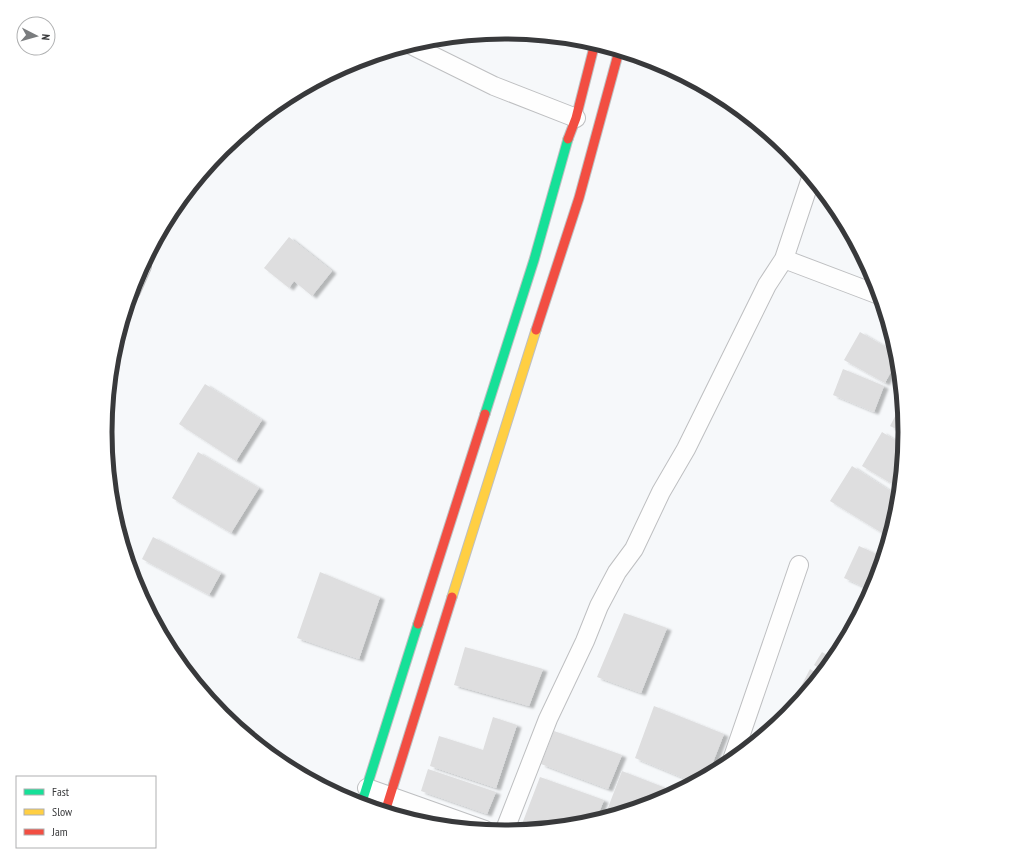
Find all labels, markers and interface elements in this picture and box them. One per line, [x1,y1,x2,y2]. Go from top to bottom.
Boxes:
north arrow [16,16,56,56]
text: N [39,33,53,41]
legend [16,776,156,848]
text: Fast [52,784,70,799]
text: Slow [52,804,73,819]
text: Jam [51,824,68,839]

